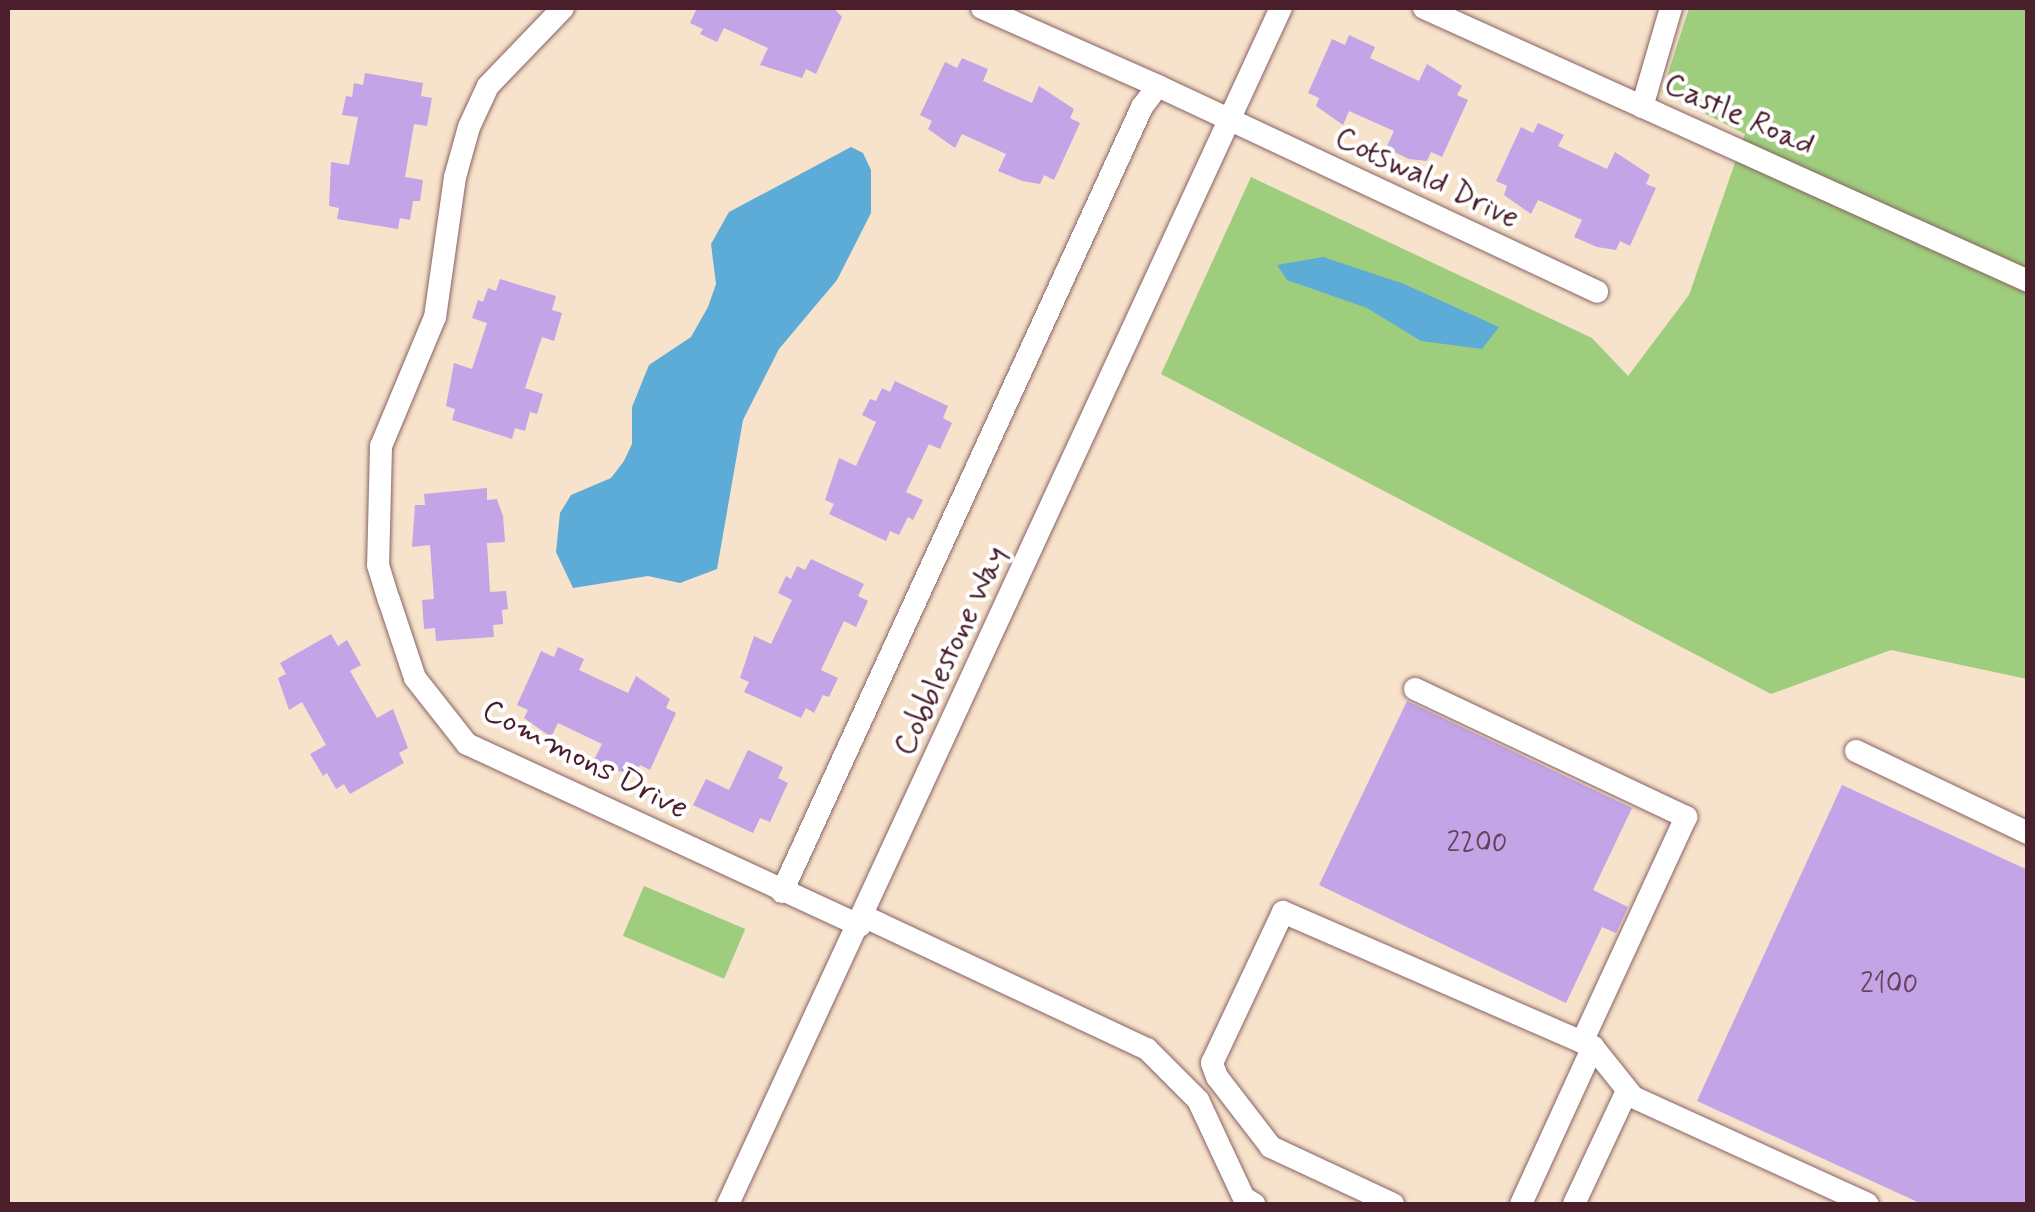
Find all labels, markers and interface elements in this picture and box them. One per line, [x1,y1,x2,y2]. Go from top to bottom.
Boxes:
street label: Castle Road [1659,65,1819,165]
street label: Cotswald Drive [1329,118,1525,238]
street label: Cobblestone Way [885,538,1017,764]
street label: Commons Drive [477,692,693,828]
house number: 2200 [1447,827,1507,861]
house number: 2100 [1860,968,1918,1002]

